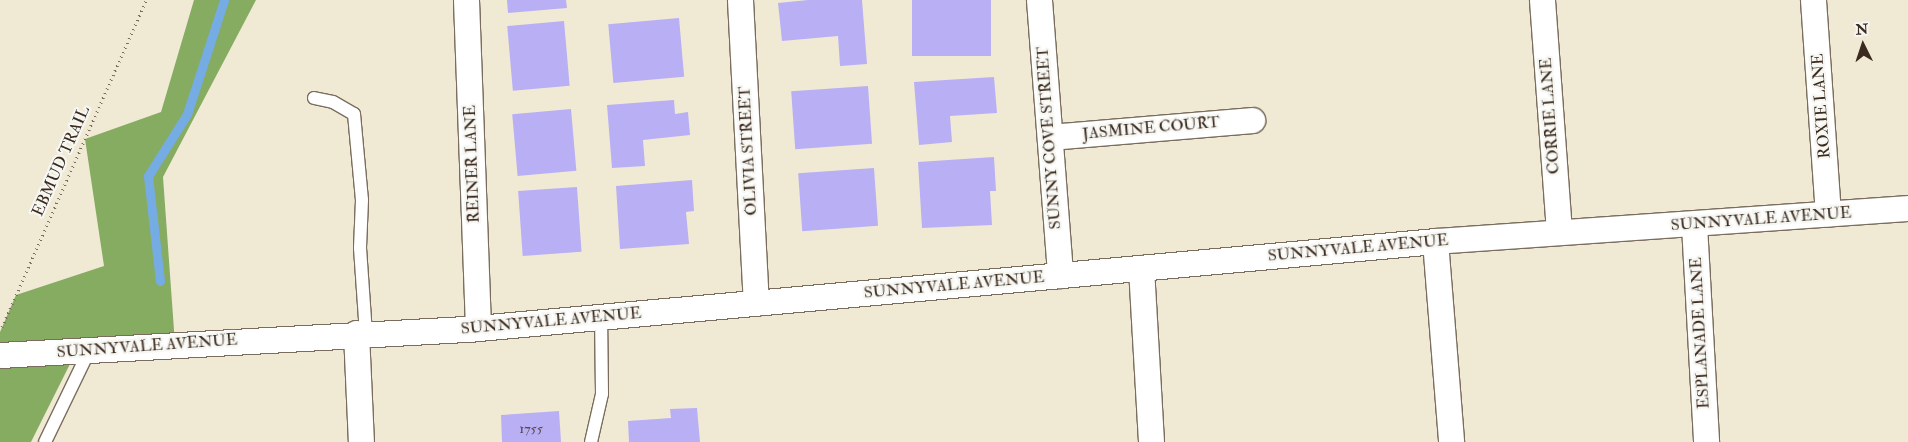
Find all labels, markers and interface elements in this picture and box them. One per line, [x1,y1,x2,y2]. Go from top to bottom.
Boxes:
north arrow [1838,20,1888,70]
text: N [1855,21,1869,38]
street label: SUNNY COVE STREET [1033,46,1065,230]
street label: ROXIE LANE [1808,53,1834,159]
street label: CORRIE LANE [1536,57,1564,175]
street label: OLIVIA STREET [735,86,761,216]
street label: EBMUD TRAIL [28,103,94,219]
street label: REINER LANE [460,105,484,223]
street label: JASMINE COURT [1082,112,1220,144]
street label: SUNNYVALE AVENUE [1670,203,1852,235]
street label: SUNNYVALE AVENUE [1267,231,1449,265]
street label: ESPLANADE LANE [1686,257,1714,409]
street label: SUNNYVALE AVENUE [863,268,1045,302]
street label: SUNNYVALE AVENUE [460,304,642,338]
street label: SUNNYVALE AVENUE [56,330,238,362]
house number: 1755 [519,421,543,437]

